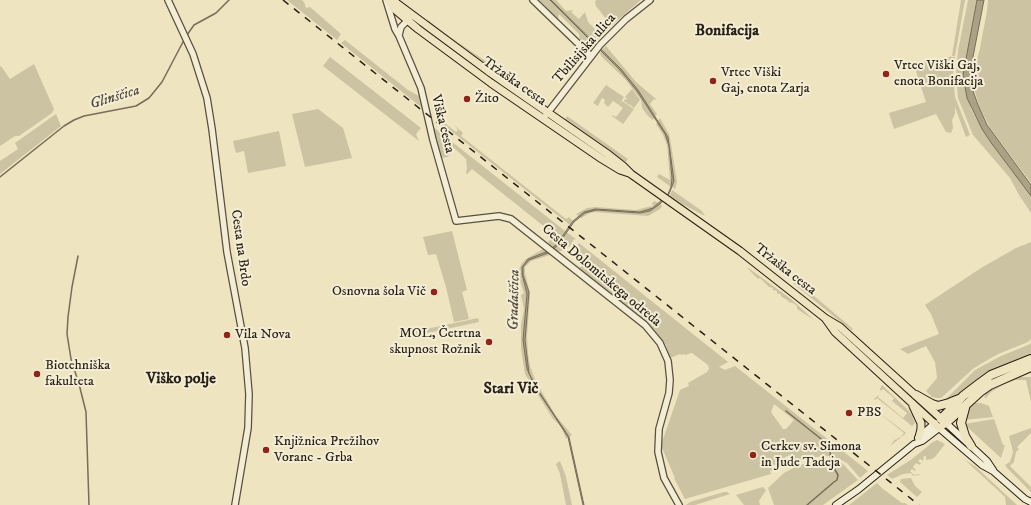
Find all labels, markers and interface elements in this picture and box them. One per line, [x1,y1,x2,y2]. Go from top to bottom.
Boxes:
street label: Tbilisijska ulica [550,11,620,87]
district label: Bonifacija [695,22,759,42]
street label: Tržaška cesta [479,54,549,110]
place label: Vrtec Viški Gaj, enota Bonifacija [894,58,983,90]
place label: Vrtec Viški Gaj, enota Zarja [721,65,810,98]
marker: Vrtec Viški Gaj, enota Bonifacija [881,69,891,79]
marker: Vrtec Viški Gaj, enota Zarja [708,76,718,86]
water label: Glinščica [88,82,142,114]
place label: Žito [475,91,499,107]
street label: Viška cesta [427,93,457,155]
marker: Žito [462,94,472,104]
street label: Cesta na Brdo [226,209,254,287]
street label: Cesta Dolomitskega odreda [538,221,664,331]
street label: Tržaška cesta [751,241,819,299]
water label: Gradaščica [505,269,525,331]
place label: Osnovna šola Vič [332,284,426,300]
marker: Osnovna šola Vič [429,287,439,297]
place label: MOL, Četrtna skupnost Rožnik [389,326,481,358]
place label: Vila Nova [235,327,291,343]
marker: Vila Nova [222,330,232,340]
marker: MOL, Četrtna skupnost Rožnik [484,337,494,347]
place label: Biotehniška fakulteta [45,358,110,390]
marker: Biotehniška fakulteta [32,369,42,379]
district label: Viško polje [146,370,216,390]
district label: Stari Vič [484,380,538,400]
place label: PBS [857,405,881,421]
marker: PBS [844,408,854,418]
place label: Knjižnica Prežihov Voranc - Grba [274,434,379,466]
place label: Cerkev sv. Simona in Jude Tadeja [761,439,861,472]
marker: Knjižnica Prežihov Voranc - Grba [261,445,271,455]
marker: Cerkev sv. Simona in Jude Tadeja [748,450,758,460]

